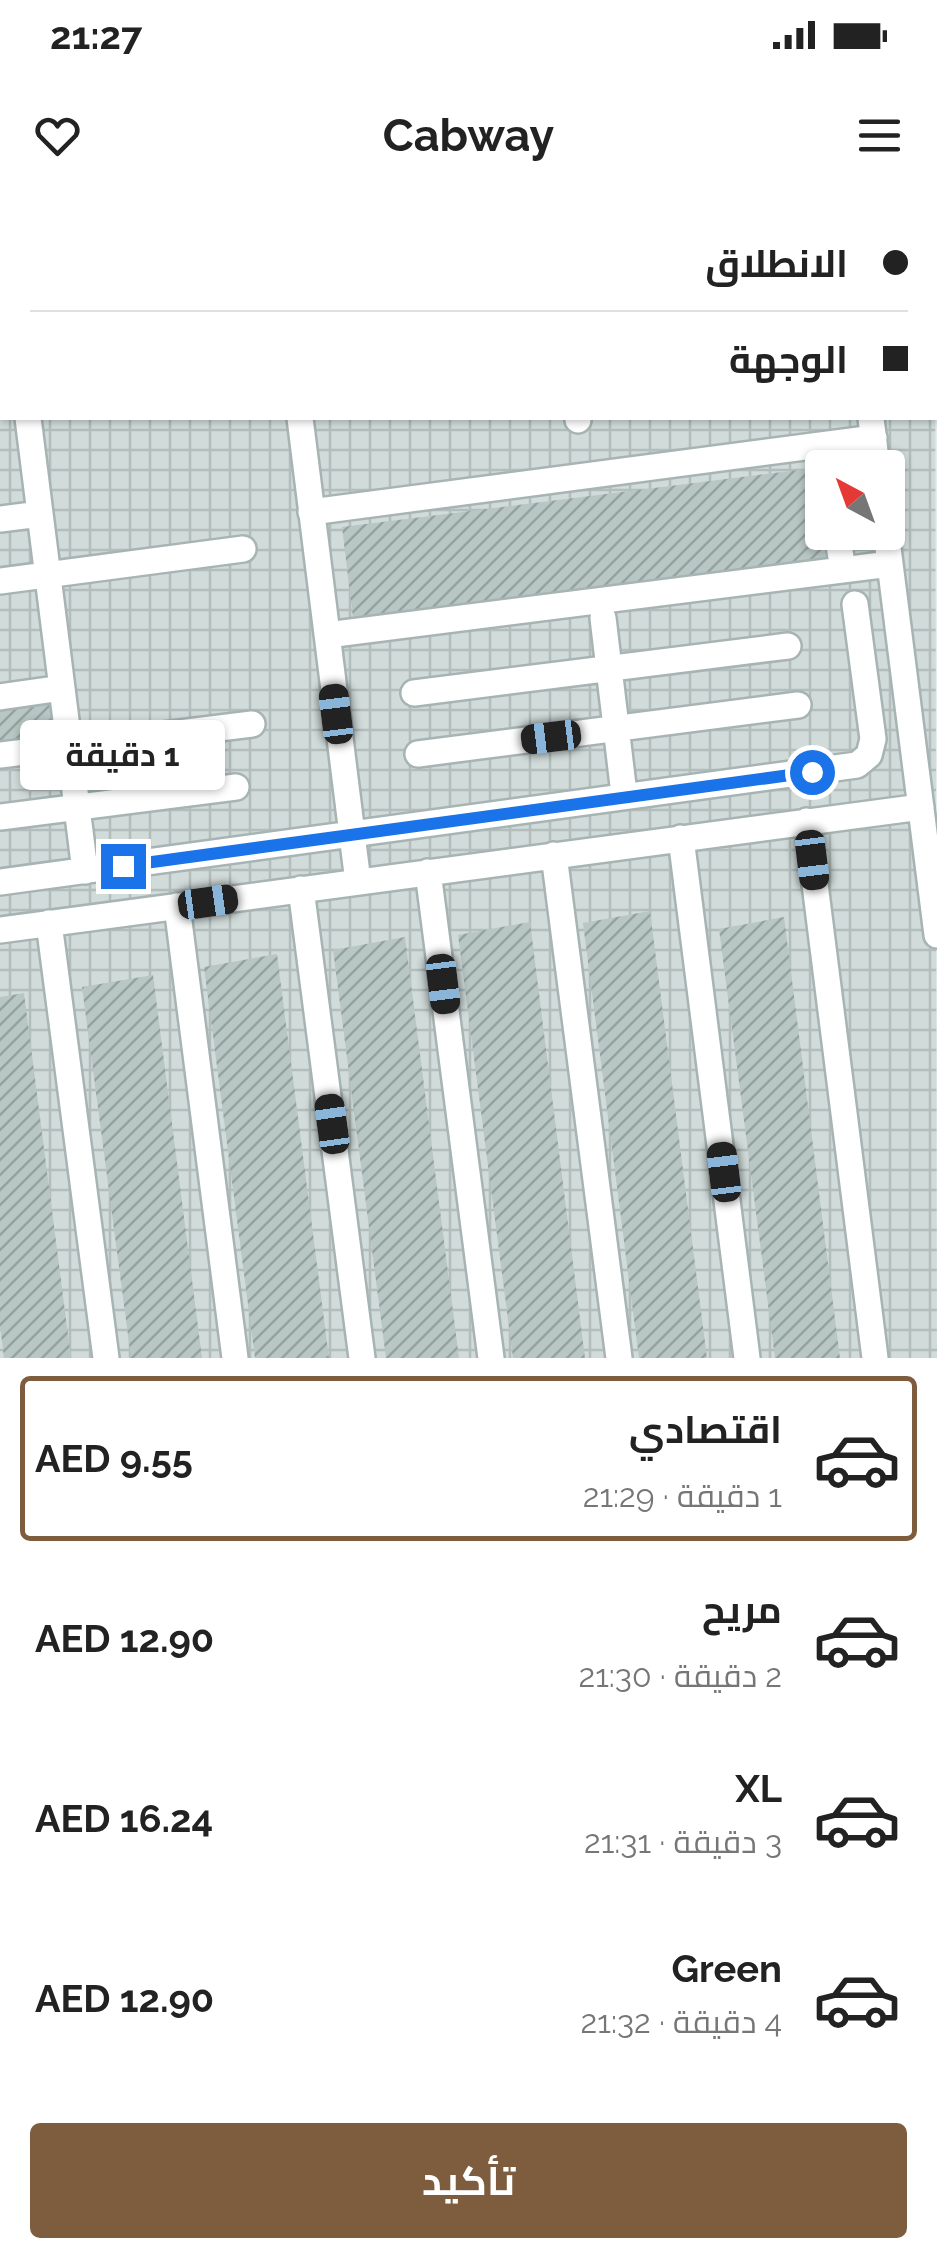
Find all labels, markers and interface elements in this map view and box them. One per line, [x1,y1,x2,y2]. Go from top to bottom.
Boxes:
text: 21:27 [50,13,142,58]
icon: heart [30,108,85,163]
icon: menu [852,108,907,163]
text: Cabway [383,109,554,162]
text: الانطلاق [705,241,848,286]
text: الوجهة [729,337,848,382]
north arrow [805,450,905,550]
map controls [805,450,905,550]
car [317,682,355,746]
car [519,718,583,756]
callout: 1 دقيقة [21,721,226,791]
text: 1 دقيقة [66,736,179,773]
route start [790,750,835,795]
car [793,828,831,892]
route end [101,844,146,889]
car [176,883,240,921]
car [424,952,462,1016]
car [313,1092,351,1156]
car [705,1140,743,1204]
text: اقتصادي [629,1407,782,1452]
icon: car [812,1414,902,1504]
text: AED 9.55 [35,1436,193,1481]
text: 1 دقيقة · 21:29 [583,1477,782,1514]
text: مريح [702,1587,782,1632]
icon: car [812,1594,902,1684]
text: AED 12.90 [35,1616,214,1661]
text: 2 دقيقة · 21:30 [578,1657,782,1694]
text: XL [735,1766,782,1811]
icon: car [812,1774,902,1864]
text: AED 16.24 [35,1796,213,1841]
text: 3 دقيقة · 21:31 [584,1823,782,1860]
text: Green [672,1946,782,1991]
icon: car [812,1954,902,2044]
text: AED 12.90 [35,1976,214,2021]
text: 4 دقيقة · 21:32 [581,2003,782,2040]
button: تأكيد [30,2123,907,2238]

